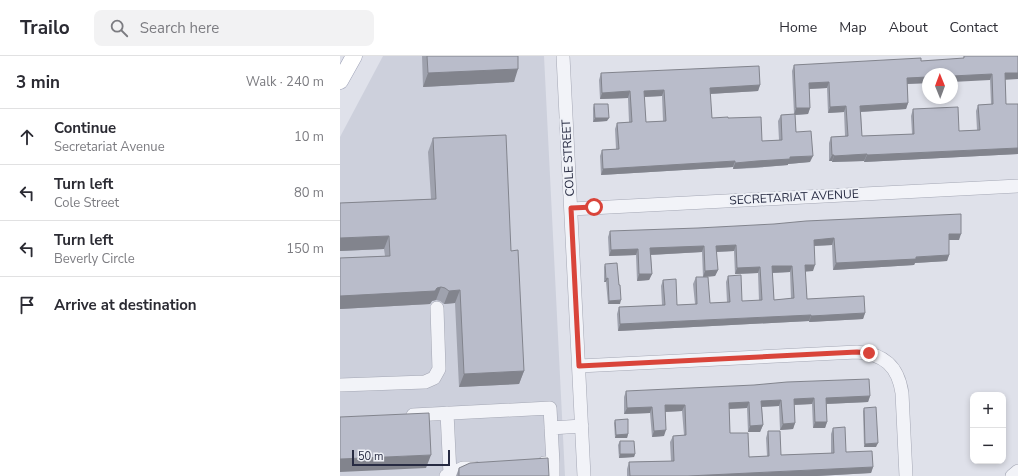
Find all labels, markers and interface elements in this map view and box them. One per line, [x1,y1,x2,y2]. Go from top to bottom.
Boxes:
search box [94,10,374,46]
text: Trailo [20,15,70,41]
icon: search [108,17,130,39]
text: Search here [140,18,219,38]
text: Home [779,18,817,37]
text: Map [839,18,867,37]
text: About [889,18,928,37]
text: Contact [950,18,998,37]
north arrow [922,68,958,104]
text: 3 min [16,71,60,94]
text: Walk · 240 m [246,73,324,91]
text: Continue [54,118,116,138]
street label: COLE STREET [558,118,578,197]
icon: ahead [16,126,38,148]
text: 10 m [294,128,324,146]
text: Secretariat Avenue [54,138,165,156]
text: Turn left [54,174,113,194]
icon: left [16,182,38,204]
text: 80 m [294,184,324,202]
street label: SECRETARIAT AVENUE [729,186,859,208]
text: Cole Street [54,194,119,212]
route start [585,198,603,216]
text: Turn left [54,230,113,250]
icon: left [16,238,38,260]
text: 150 m [286,240,324,258]
text: Beverly Circle [54,250,135,268]
icon: arrive [16,294,38,316]
text: Arrive at destination [54,295,197,315]
route end [860,344,878,362]
map controls [970,392,1006,464]
button: + [970,392,1006,428]
button: − [970,428,1006,464]
scale bar [352,448,450,467]
text: 50 m [358,449,383,464]

